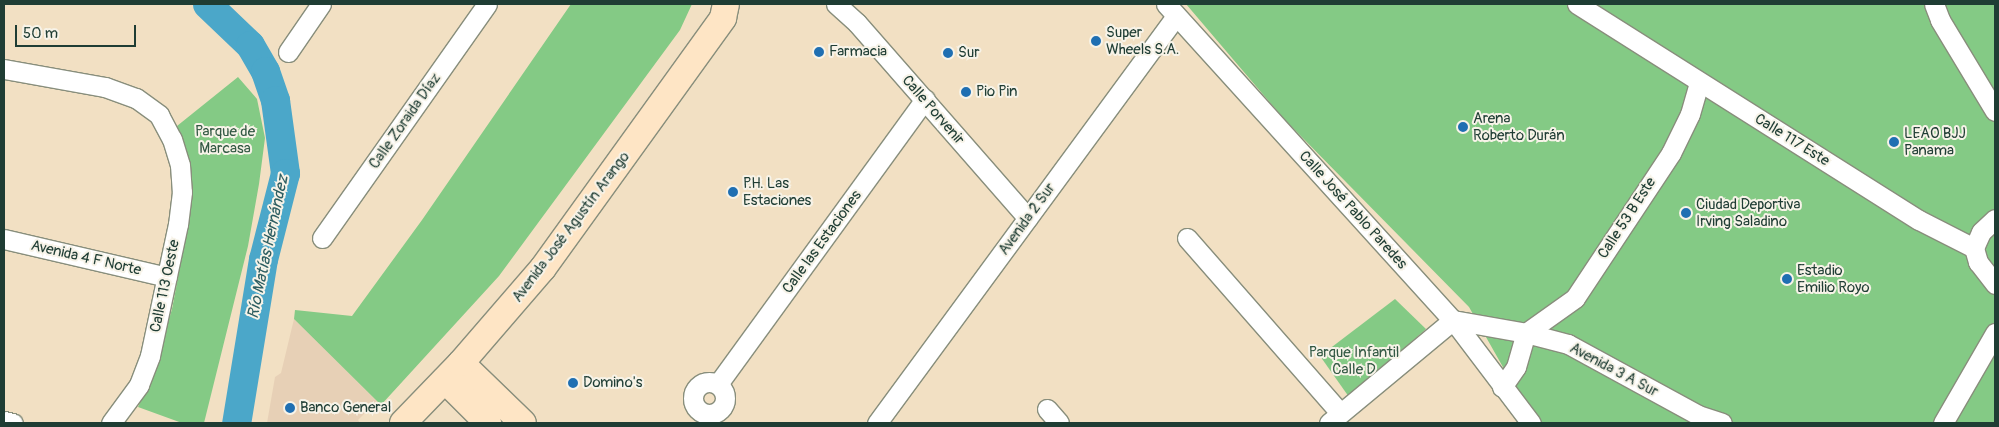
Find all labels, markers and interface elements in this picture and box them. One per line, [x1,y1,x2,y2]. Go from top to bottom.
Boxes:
scale bar [18,15,139,47]
place label: Super Wheels S.A. [1106,23,1179,58]
text: 50 m [23,24,58,43]
marker: Super Wheels S.A. [1090,35,1102,47]
place label: Farmacia [829,43,887,61]
place label: Sur [958,44,980,62]
marker: Farmacia [813,46,825,58]
marker: Sur [942,47,954,59]
street label: Calle Zoraida Díaz [365,70,445,172]
street label: Calle Porvenir [898,72,968,148]
place label: Pio Pin [976,83,1018,101]
marker: Pio Pin [960,86,972,98]
place label: Arena Roberto Durán [1473,109,1565,144]
street label: Calle 117 Este [1751,110,1833,170]
marker: Arena Roberto Durán [1457,121,1469,133]
park label: Parque de Marcasa [195,122,255,157]
place label: LEAO BJJ Panama [1904,124,1966,159]
marker: LEAO BJJ Panama [1888,136,1900,148]
street label: Calle José Pablo Paredes [1295,147,1411,273]
street label: Avenida José Agustín Arango [508,148,634,306]
water label: Río Matías Hernández [243,174,293,320]
place label: P.H. Las Estaciones [743,174,811,209]
street label: Calle 53 B Este [1594,174,1660,262]
street label: Avenida 2 Sur [995,179,1059,259]
marker: P.H. Las Estaciones [727,186,739,198]
street label: Calle las Estaciones [779,187,865,297]
place label: Ciudad Deportiva Irving Saladino [1696,195,1801,230]
marker: Ciudad Deportiva Irving Saladino [1680,207,1692,219]
street label: Avenida 4 F Norte [29,237,143,279]
street label: Calle 113 Oeste [146,238,184,334]
place label: Estadio Emilio Royo [1797,261,1870,296]
marker: Estadio Emilio Royo [1781,273,1793,285]
street label: Avenida 3 A Sur [1567,339,1661,401]
park label: Parque Infantil Calle D [1309,343,1399,378]
place label: Domino's [583,374,642,392]
marker: Domino's [567,377,579,389]
place label: Banco General [300,399,391,417]
marker: Banco General [284,402,296,414]

